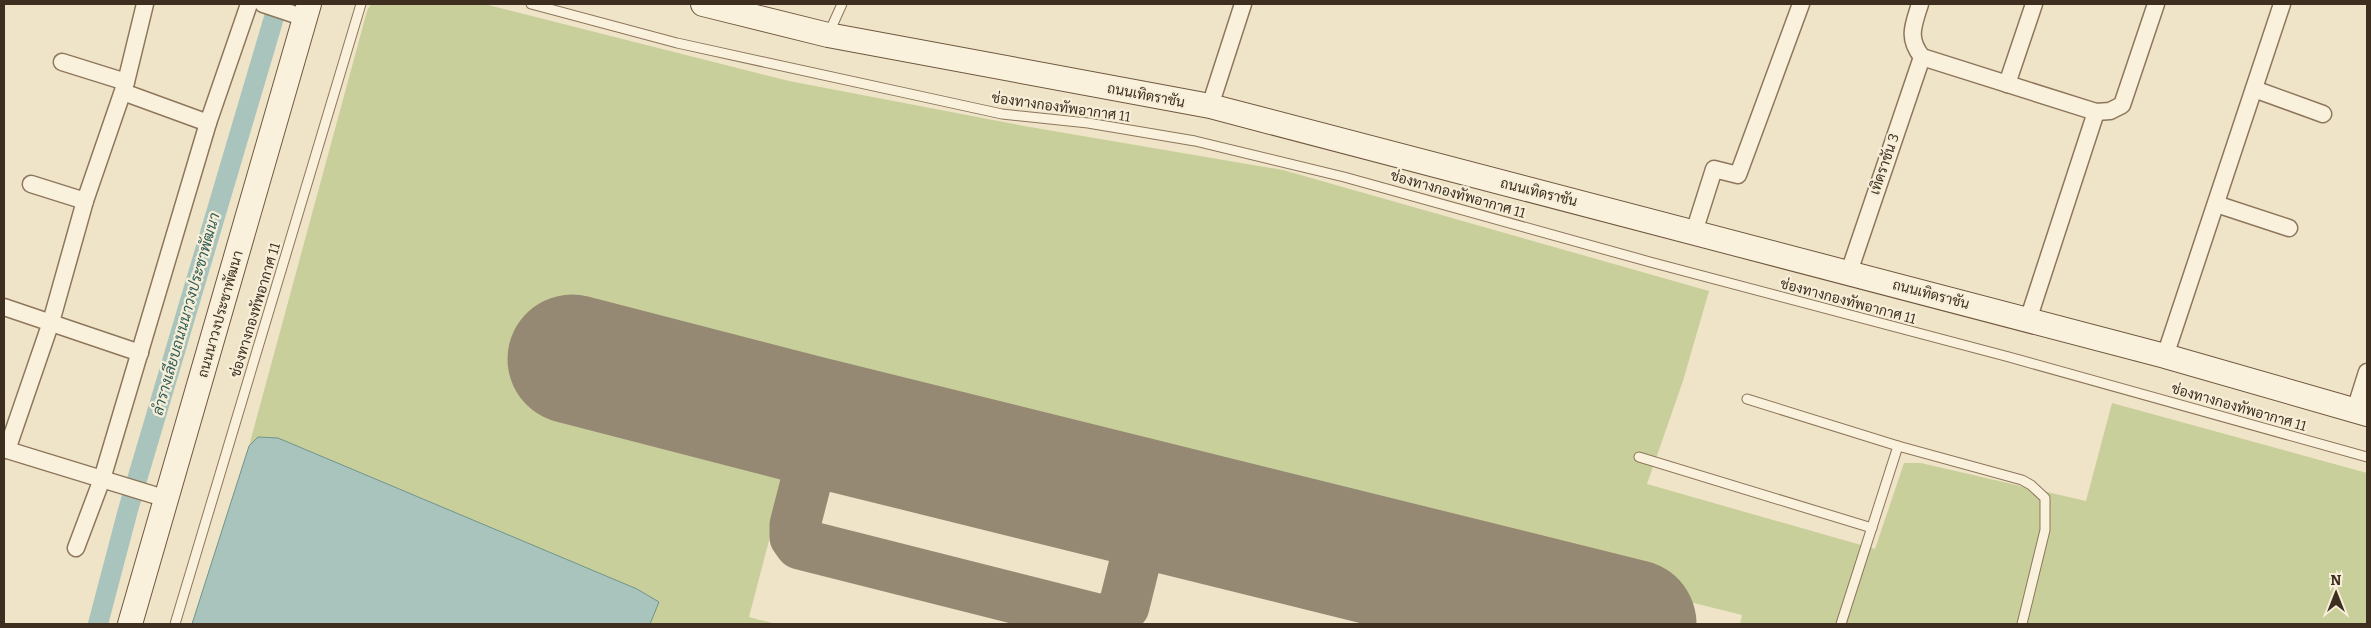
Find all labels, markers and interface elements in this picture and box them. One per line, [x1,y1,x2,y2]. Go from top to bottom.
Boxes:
street label: ถนนเทิดราชัน [1106,80,1186,111]
street label: ช่องทางกองทัพอากาศ 11 [991,89,1132,126]
street label: เทิดราชัน 3 [1866,131,1903,197]
street label: ช่องทางกองทัพอากาศ 11 [1388,167,1528,222]
street label: ถนนเทิดราชัน [1499,175,1579,210]
water label: ลำรางเลียบถนนนาวงประชาพัฒนา [148,211,224,417]
street label: ช่องทางกองทัพอากาศ 11 [227,241,284,379]
street label: ถนนนาวงประชาพัฒนา [194,249,246,379]
street label: ช่องทางกองทัพอากาศ 11 [1778,275,1918,328]
street label: ถนนเทิดราชัน [1891,276,1971,313]
street label: ช่องทางกองทัพอากาศ 11 [2169,380,2309,435]
north arrow [2311,568,2361,618]
text: N [2331,572,2342,589]

